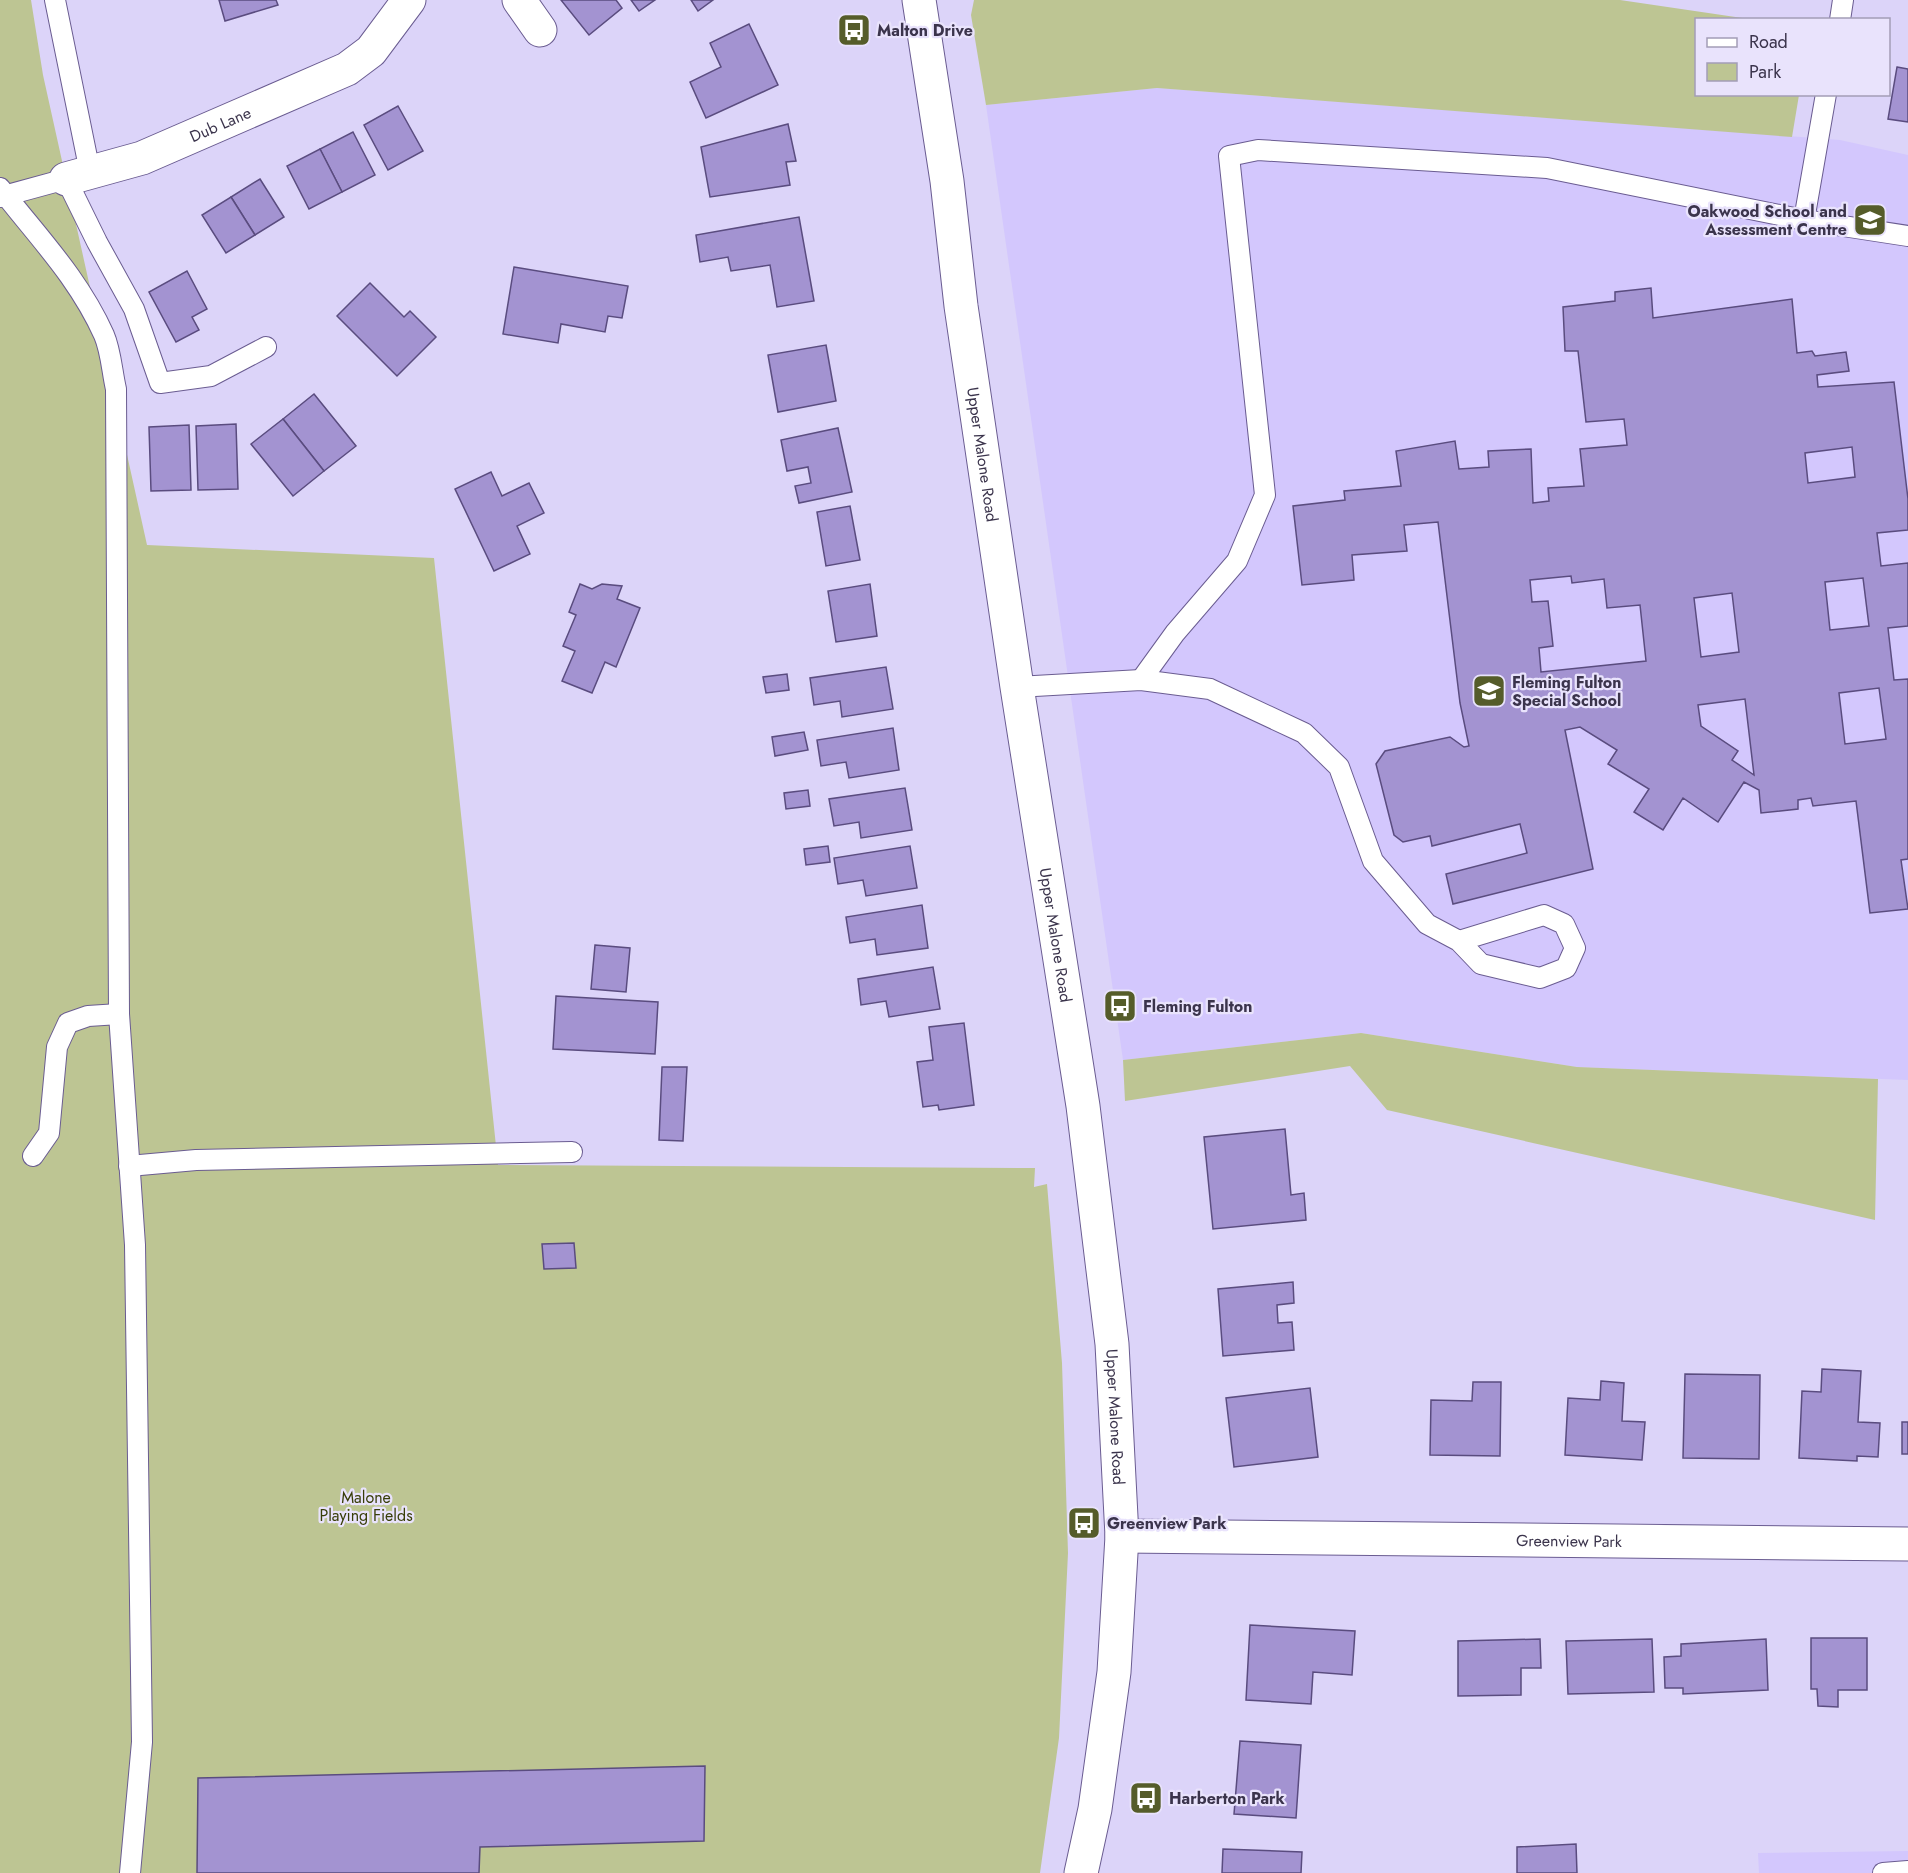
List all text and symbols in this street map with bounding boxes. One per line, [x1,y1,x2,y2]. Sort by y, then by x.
bus stop icon: Malton Drive [836,12,872,48]
legend [1695,18,1890,96]
place label: Malton Drive [877,19,973,42]
text: Road [1749,29,1788,55]
text: Park [1749,59,1781,85]
street label: Dub Lane [186,101,254,148]
place label: Oakwood School and Assessment Centre [1688,200,1847,241]
school or university icon: Oakwood School and Assessment Centre [1852,202,1888,238]
street label: Upper Malone Road [962,386,1004,523]
place label: Fleming Fulton Special School [1512,671,1621,712]
school or university icon: Fleming Fulton Special School [1471,673,1507,709]
street label: Upper Malone Road [1034,866,1078,1004]
bus stop icon: Fleming Fulton [1102,988,1138,1024]
place label: Fleming Fulton [1143,995,1252,1018]
street label: Upper Malone Road [1101,1348,1131,1485]
park label: Malone Playing Fields [319,1486,413,1527]
bus stop icon: Greenview Park [1066,1505,1102,1541]
place label: Greenview Park [1107,1512,1227,1535]
street label: Greenview Park [1516,1529,1623,1553]
bus stop icon: Harberton Park [1128,1780,1164,1816]
place label: Harberton Park [1169,1787,1286,1810]

